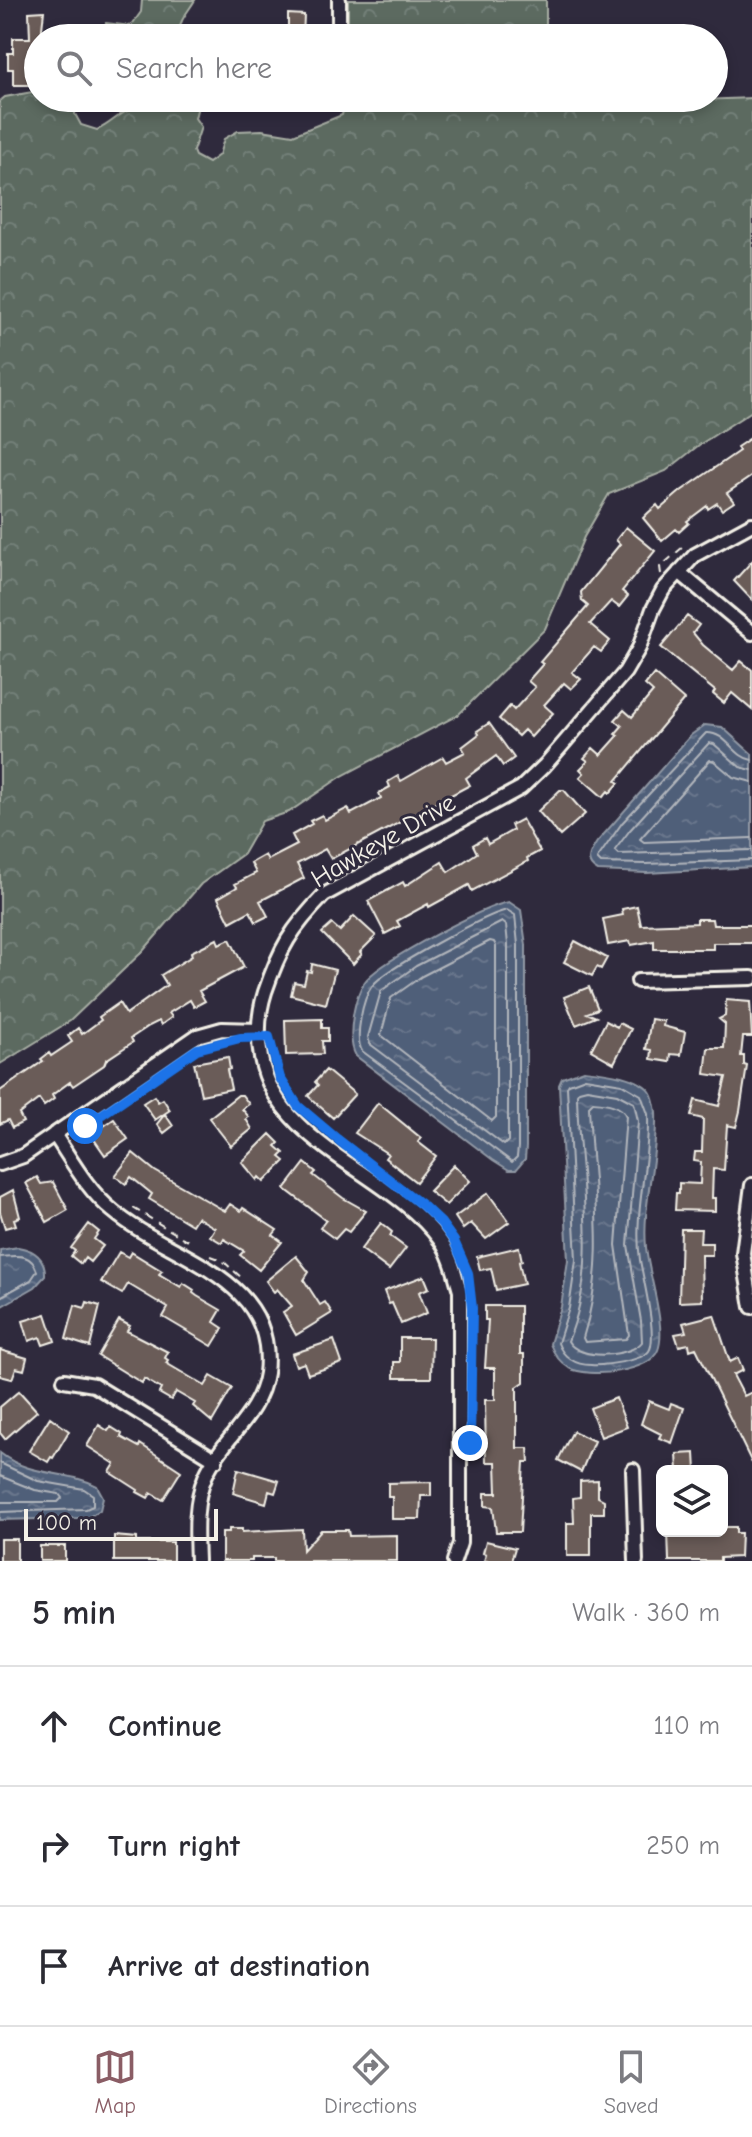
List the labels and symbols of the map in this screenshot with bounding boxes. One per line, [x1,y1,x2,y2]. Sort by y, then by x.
street label: Hawkeye Drive [306,787,461,894]
route start [67,1108,103,1144]
route end [452,1425,488,1461]
scale bar [24,1505,218,1541]

